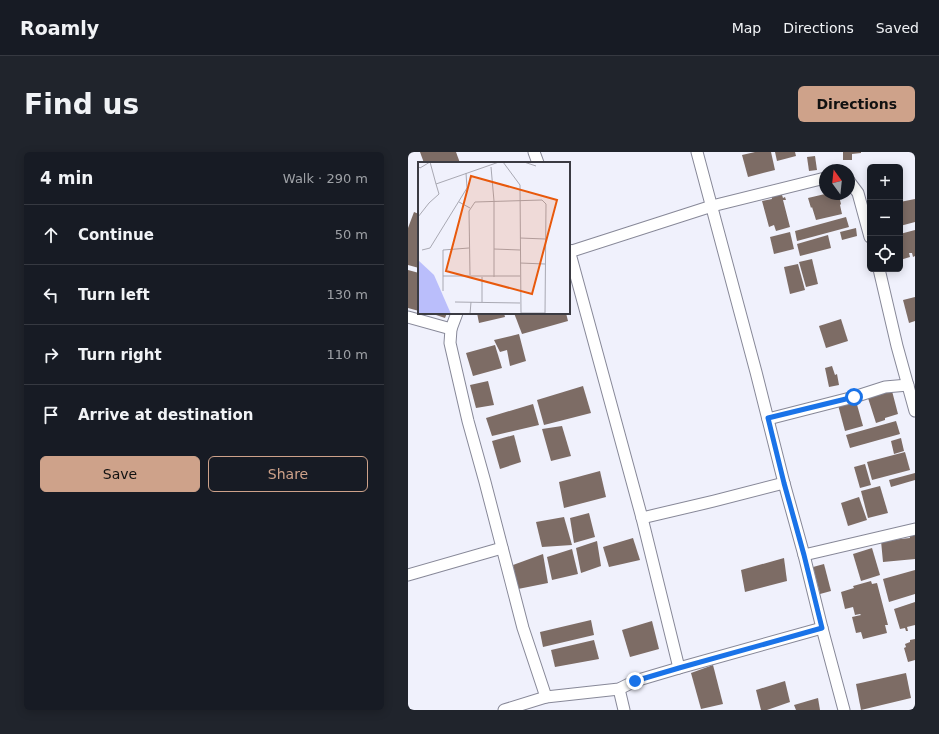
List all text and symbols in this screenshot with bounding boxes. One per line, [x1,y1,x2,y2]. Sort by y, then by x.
text: Roamly [20,17,99,39]
text: Map [732,20,761,36]
text: Directions [783,20,854,36]
text: Saved [876,20,919,36]
button: Directions [798,86,915,122]
text: Find us [24,88,139,121]
inset map [418,162,570,314]
north arrow [819,164,855,200]
map controls [867,164,903,272]
button: + [867,164,903,200]
text: 4 min [40,168,93,188]
text: Walk · 290 m [283,171,368,186]
button: − [867,200,903,236]
icon: ahead [40,224,62,246]
text: Continue [78,226,154,244]
text: 50 m [335,227,368,242]
button: locate [867,236,903,272]
icon: left [40,284,62,306]
text: Turn left [78,286,150,304]
text: 130 m [326,287,368,302]
icon: right [40,344,62,366]
text: Turn right [78,346,162,364]
text: 110 m [326,347,368,362]
route start [845,388,863,406]
icon: arrive [40,404,62,426]
text: Arrive at destination [78,406,253,424]
button: Save [40,456,200,492]
button: Share [208,456,368,492]
route end [626,672,644,690]

